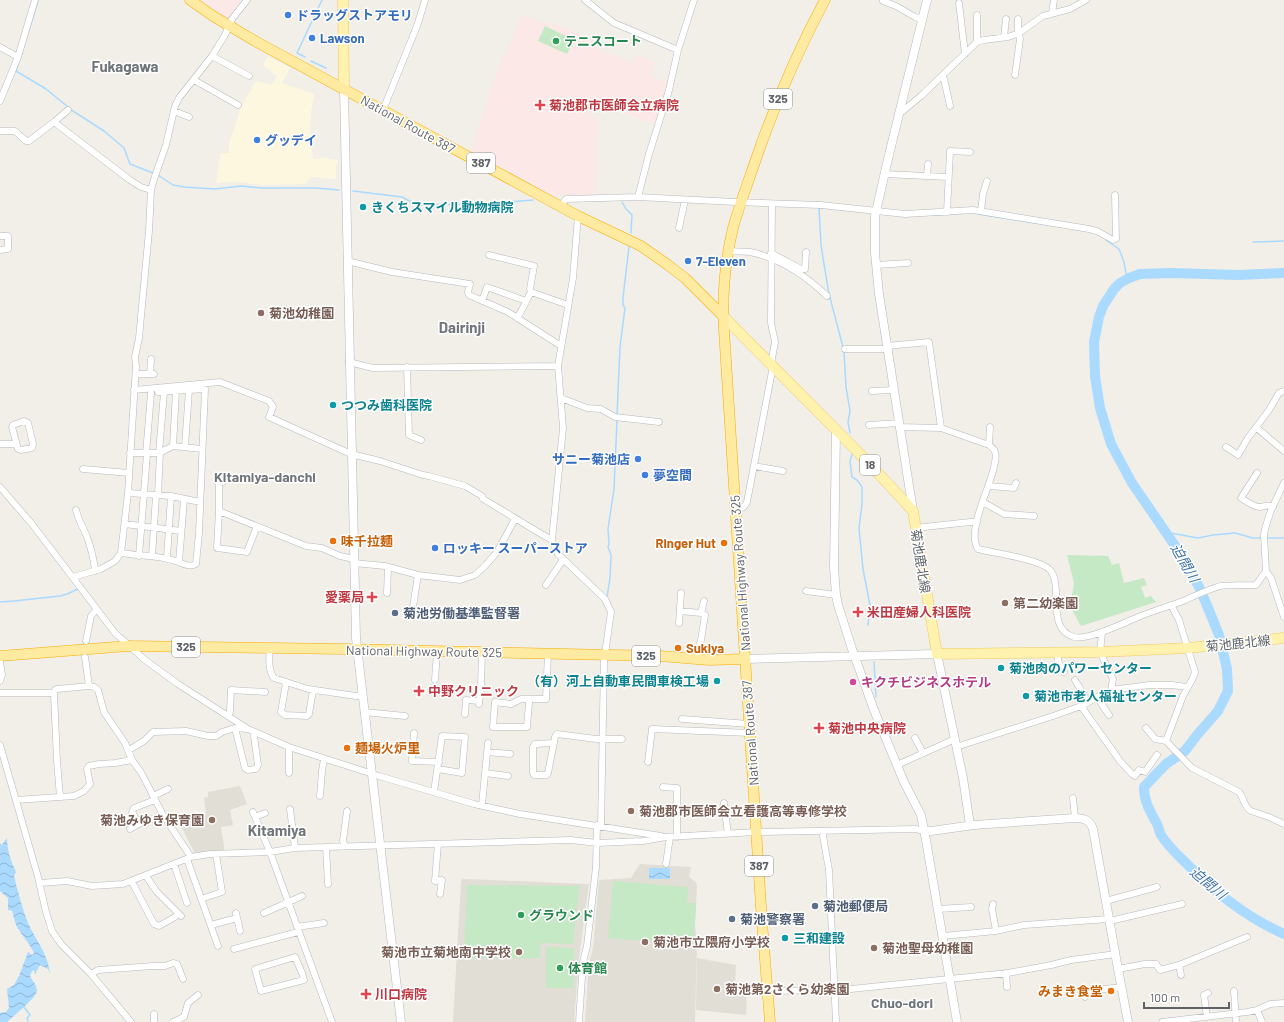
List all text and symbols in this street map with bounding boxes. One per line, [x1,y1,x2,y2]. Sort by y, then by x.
place label: ドラッグストアモリ [296,7,413,23]
marker: ドラッグストアモリ [283,10,293,20]
place label: Lawson [320,30,365,46]
marker: Lawson [307,33,317,43]
place label: テニスコート [564,33,642,49]
marker: テニスコート [551,36,561,46]
district label: Fukagawa [92,57,159,75]
road number: 325 [764,89,792,109]
street label: National Route 387 [358,91,458,157]
place label: 菊池郡市医師会立病院 [549,97,679,113]
marker: 菊池郡市医師会立病院 [534,99,546,111]
place label: グッデイ [265,132,317,148]
marker: グッデイ [252,135,262,145]
road number: 387 [467,153,495,173]
place label: きくちスマイル動物病院 [371,199,514,215]
marker: きくちスマイル動物病院 [358,202,368,212]
place label: 7-Eleven [696,253,746,269]
marker: 7-Eleven [683,256,693,266]
place label: 菊池幼稚園 [269,305,334,321]
marker: 菊池幼稚園 [256,308,266,318]
district label: Dairinji [439,318,485,336]
place label: つつみ歯科医院 [341,397,432,413]
marker: つつみ歯科医院 [328,400,338,410]
place label: サニー菊池店 [552,451,630,467]
marker: サニー菊池店 [633,454,643,464]
road number: 18 [860,455,880,475]
place label: 夢空間 [653,467,692,483]
district label: Kitamiya-danchi [214,468,316,485]
marker: 夢空間 [640,470,650,480]
street label: National Highway Route 325 [727,494,753,651]
street label: 菊池鹿北線 [908,528,934,594]
place label: 味千拉麺 [341,533,393,549]
place label: Ringer Hut [655,535,716,551]
marker: 味千拉麺 [328,536,338,546]
marker: Ringer Hut [719,538,729,548]
place label: ロッキー スーパーストア [443,540,588,556]
water label: 迫間川 [1168,540,1204,587]
marker: ロッキー スーパーストア [430,543,440,553]
place label: 愛薬局 [325,589,364,605]
marker: 愛薬局 [367,592,377,602]
place label: 第二幼楽園 [1013,595,1078,611]
marker: 第二幼楽園 [1000,598,1010,608]
place label: 米田産婦人科医院 [867,604,971,620]
place label: 菊池労働基準監督署 [403,605,520,621]
marker: 米田産婦人科医院 [852,606,864,618]
marker: 菊池労働基準監督署 [390,608,400,618]
street label: 菊池鹿北線 [1205,632,1271,654]
road number: 325 [172,637,200,657]
place label: Sukiya [686,640,724,656]
street label: National Highway Route 325 [346,642,503,660]
marker: Sukiya [673,643,683,653]
road number: 325 [632,646,660,666]
place label: 菊池肉のパワーセンター [1009,660,1152,676]
marker: 菊池肉のパワーセンター [996,663,1006,673]
place label: （有）河上自動車民間車検工場 [527,673,709,689]
place label: キクチビジネスホテル [861,674,991,690]
marker: （有）河上自動車民間車検工場 [712,676,722,686]
marker: キクチビジネスホテル [848,677,858,687]
street label: National Route 387 [738,680,762,786]
place label: 中野クリニック [428,683,519,699]
marker: 中野クリニック [413,685,425,697]
place label: 菊池市老人福祉センター [1034,688,1177,704]
marker: 菊池市老人福祉センター [1021,691,1031,701]
place label: 菊池中央病院 [828,720,906,736]
marker: 菊池中央病院 [813,722,825,734]
place label: 麺場火炉里 [355,740,420,756]
marker: 麺場火炉里 [342,743,352,753]
place label: 菊池郡市医師会立看護高等専修学校 [639,803,847,819]
marker: 菊池郡市医師会立看護高等専修学校 [626,806,636,816]
place label: 菊池みゆき保育園 [100,812,204,828]
marker: 菊池みゆき保育園 [207,815,217,825]
district label: Kitamiya [248,821,306,839]
road number: 387 [745,856,773,876]
water label: 迫間川 [1187,863,1231,904]
place label: 菊池郵便局 [823,898,888,914]
marker: 菊池郵便局 [810,901,820,911]
place label: グラウンド [529,907,594,923]
marker: グラウンド [516,910,526,920]
place label: 菊池警察署 [740,911,805,927]
marker: 菊池警察署 [727,914,737,924]
place label: 三和建設 [793,930,845,946]
marker: 三和建設 [780,933,790,943]
place label: 菊池市立隈府小学校 [653,934,770,950]
marker: 菊池市立隈府小学校 [640,937,650,947]
place label: 菊池聖母幼稚園 [882,940,973,956]
marker: 菊池聖母幼稚園 [869,943,879,953]
place label: 菊池市立菊地南中学校 [381,944,511,960]
marker: 菊池市立菊地南中学校 [514,947,524,957]
place label: 体育館 [568,960,607,976]
marker: 体育館 [555,963,565,973]
place label: 菊池第2さくら幼楽園 [725,981,849,997]
place label: みまき食堂 [1038,983,1103,999]
marker: 菊池第2さくら幼楽園 [712,984,722,994]
scale bar [1144,984,1229,1010]
place label: 川口病院 [375,986,427,1002]
marker: みまき食堂 [1106,986,1116,996]
marker: 川口病院 [360,988,372,1000]
text: 100 m [1150,990,1180,1004]
district label: Chuo-dori [871,994,933,1011]

